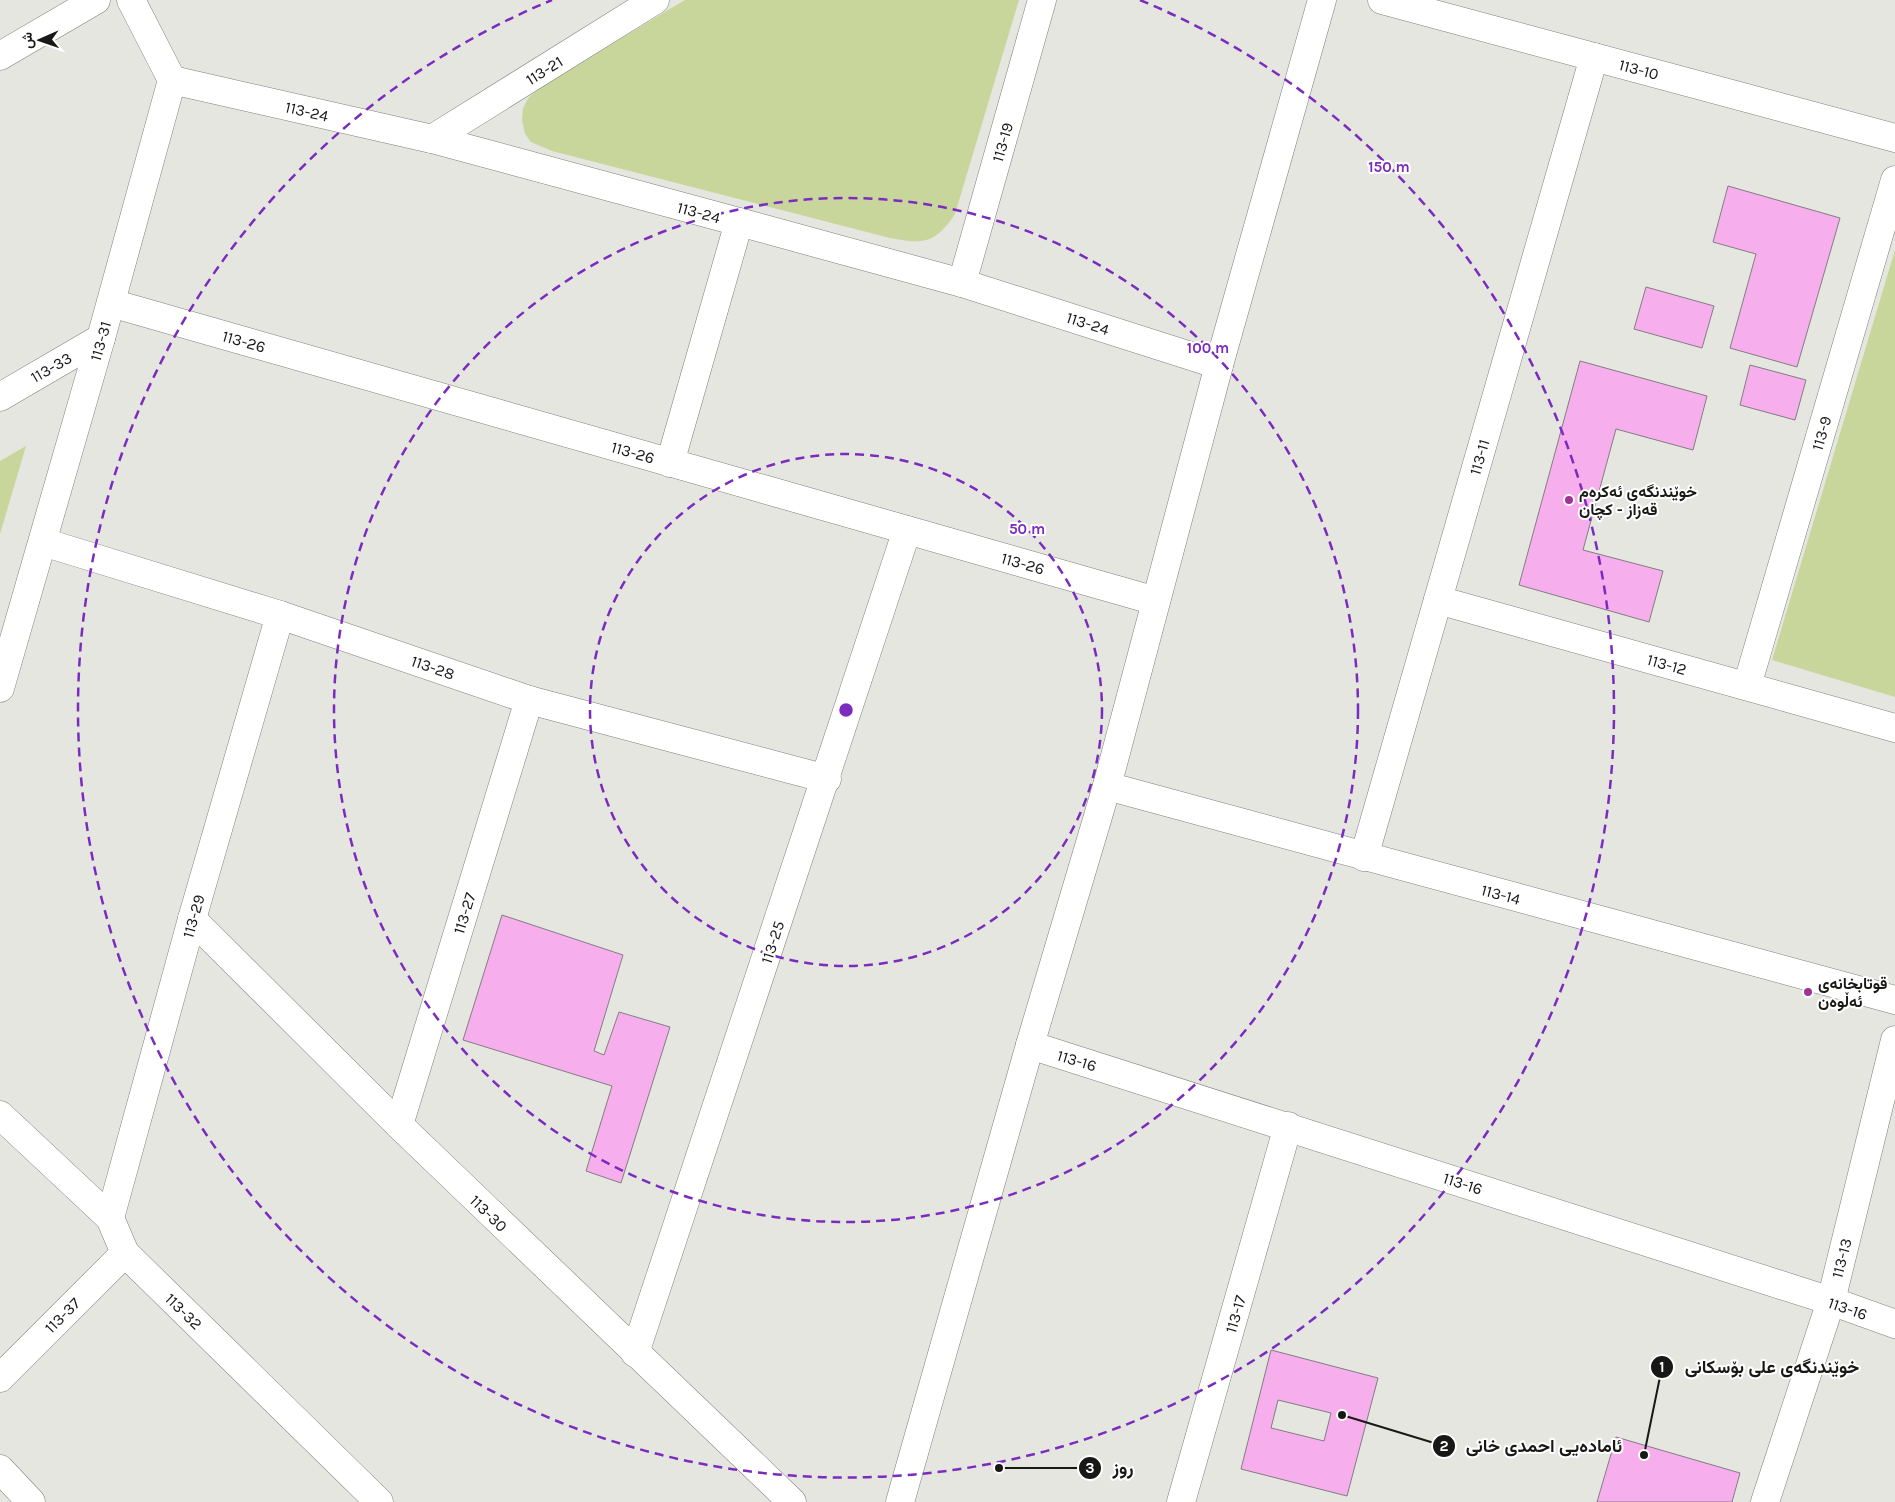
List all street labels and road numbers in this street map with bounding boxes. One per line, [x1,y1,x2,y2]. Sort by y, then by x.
street label: 113-21 [522,52,566,89]
street label: 113-10 [1617,55,1661,84]
street label: 113-24 [283,97,330,126]
street label: 113-19 [988,120,1017,164]
street label: 113-24 [675,198,723,227]
street label: 113-24 [1064,308,1112,339]
street label: 113-31 [86,319,115,363]
street label: 113-26 [220,326,268,357]
street label: 113-33 [27,348,75,387]
street label: 113-9 [1808,414,1835,453]
street label: 113-26 [609,437,657,468]
street label: 113-11 [1465,437,1494,477]
street label: 113-26 [999,548,1047,579]
street label: 113-12 [1645,650,1689,679]
street label: 113-28 [409,651,457,684]
street label: 113-14 [1479,880,1523,909]
street label: 113-27 [449,890,480,936]
street label: 113-29 [178,892,209,940]
street label: 113-25 [757,918,788,966]
street label: 113-16 [1055,1046,1099,1075]
street label: 113-16 [1441,1168,1485,1199]
street label: 113-30 [466,1191,511,1236]
street label: 113-13 [1827,1236,1856,1280]
street label: 113-32 [161,1289,206,1334]
street label: 113-37 [41,1293,84,1337]
street label: 113-17 [1221,1293,1250,1335]
street label: 113-16 [1826,1293,1870,1324]

